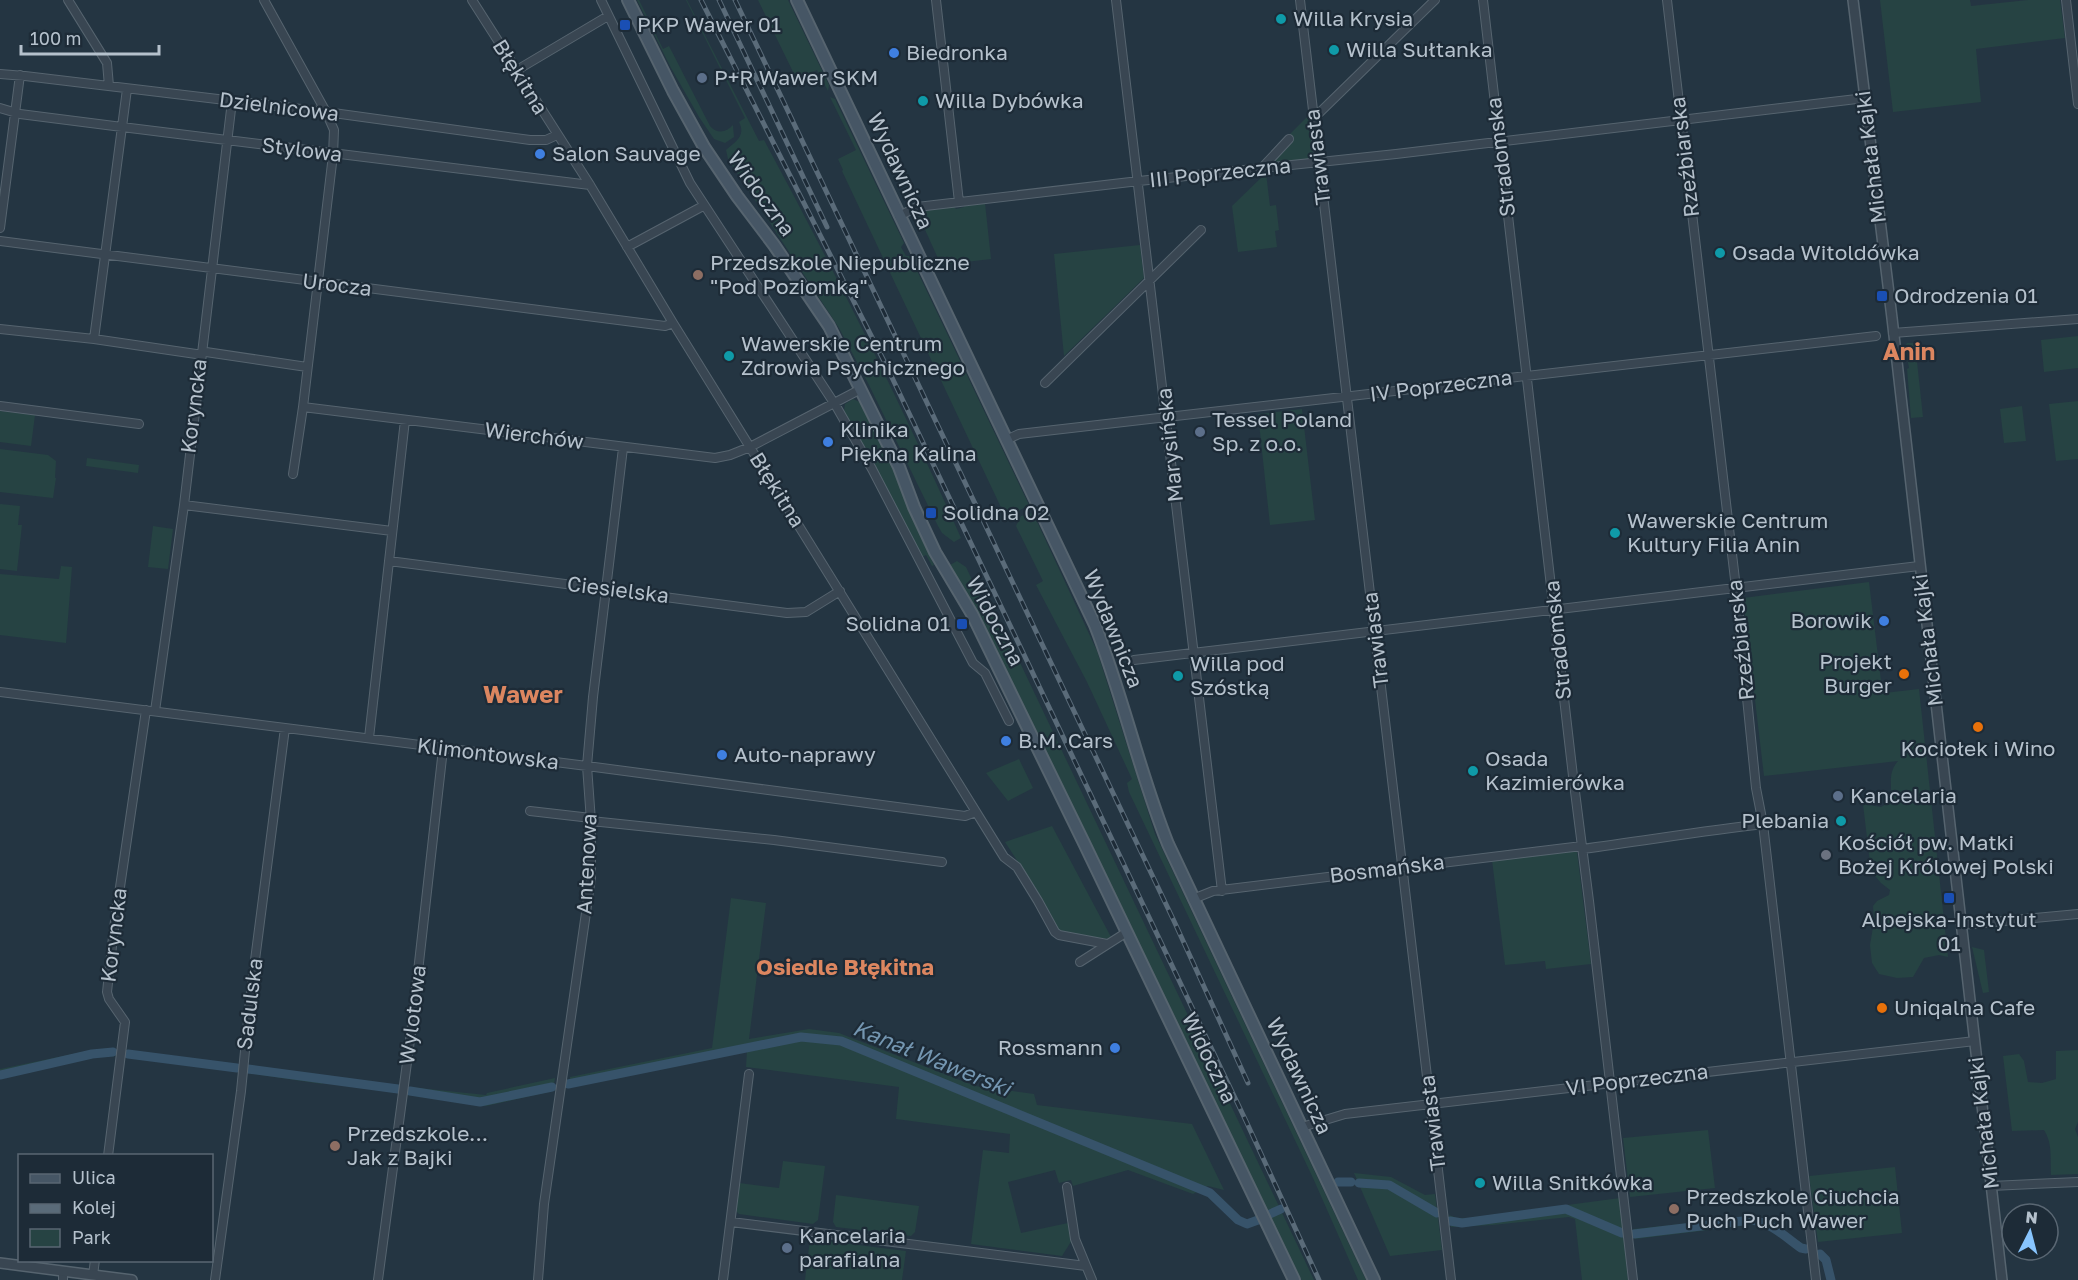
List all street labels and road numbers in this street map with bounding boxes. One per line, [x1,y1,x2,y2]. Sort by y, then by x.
street label: Błękitna [488,34,554,119]
street label: Dzielnicowa [218,86,341,126]
street label: Michała Kajki [1849,89,1891,225]
street label: Rzeźbiarska [1664,95,1704,219]
street label: Stradomska [1480,96,1520,218]
street label: Wydawnicza [863,108,939,233]
street label: Trawiasta [1298,108,1336,207]
street label: Stylowa [260,131,344,167]
street label: Widoczna [722,146,801,241]
street label: III Poprzeczna [1148,152,1292,192]
street label: Urocza [301,267,373,301]
street label: Koryncka [174,357,212,455]
street label: IV Poprzeczna [1368,363,1514,407]
street label: Marysińska [1150,387,1188,504]
street label: Wierchów [483,416,585,454]
street label: Błękitna [745,447,811,532]
street label: Wydawnicza [1078,566,1150,692]
street label: Ciesielska [566,570,671,608]
street label: Widoczna [961,571,1030,670]
street label: Michała Kajki [1906,572,1948,708]
street label: Rzeźbiarska [1721,578,1759,702]
street label: Stradomska [1538,579,1576,701]
street label: Trawiasta [1356,591,1394,690]
street label: Klimontowska [416,731,561,775]
street label: Antenowa [570,813,602,915]
street label: Bosmańska [1328,848,1446,888]
street label: Koryncka [94,886,132,984]
street label: Sadulska [230,956,268,1051]
street label: Wylotowa [393,964,431,1066]
street label: Widoczna [1177,1008,1243,1107]
street label: Wydawnicza [1262,1013,1338,1138]
street label: Michała Kajki [1962,1055,2004,1191]
street label: VI Poprzeczna [1564,1057,1710,1101]
street label: Trawiasta [1413,1074,1451,1173]

